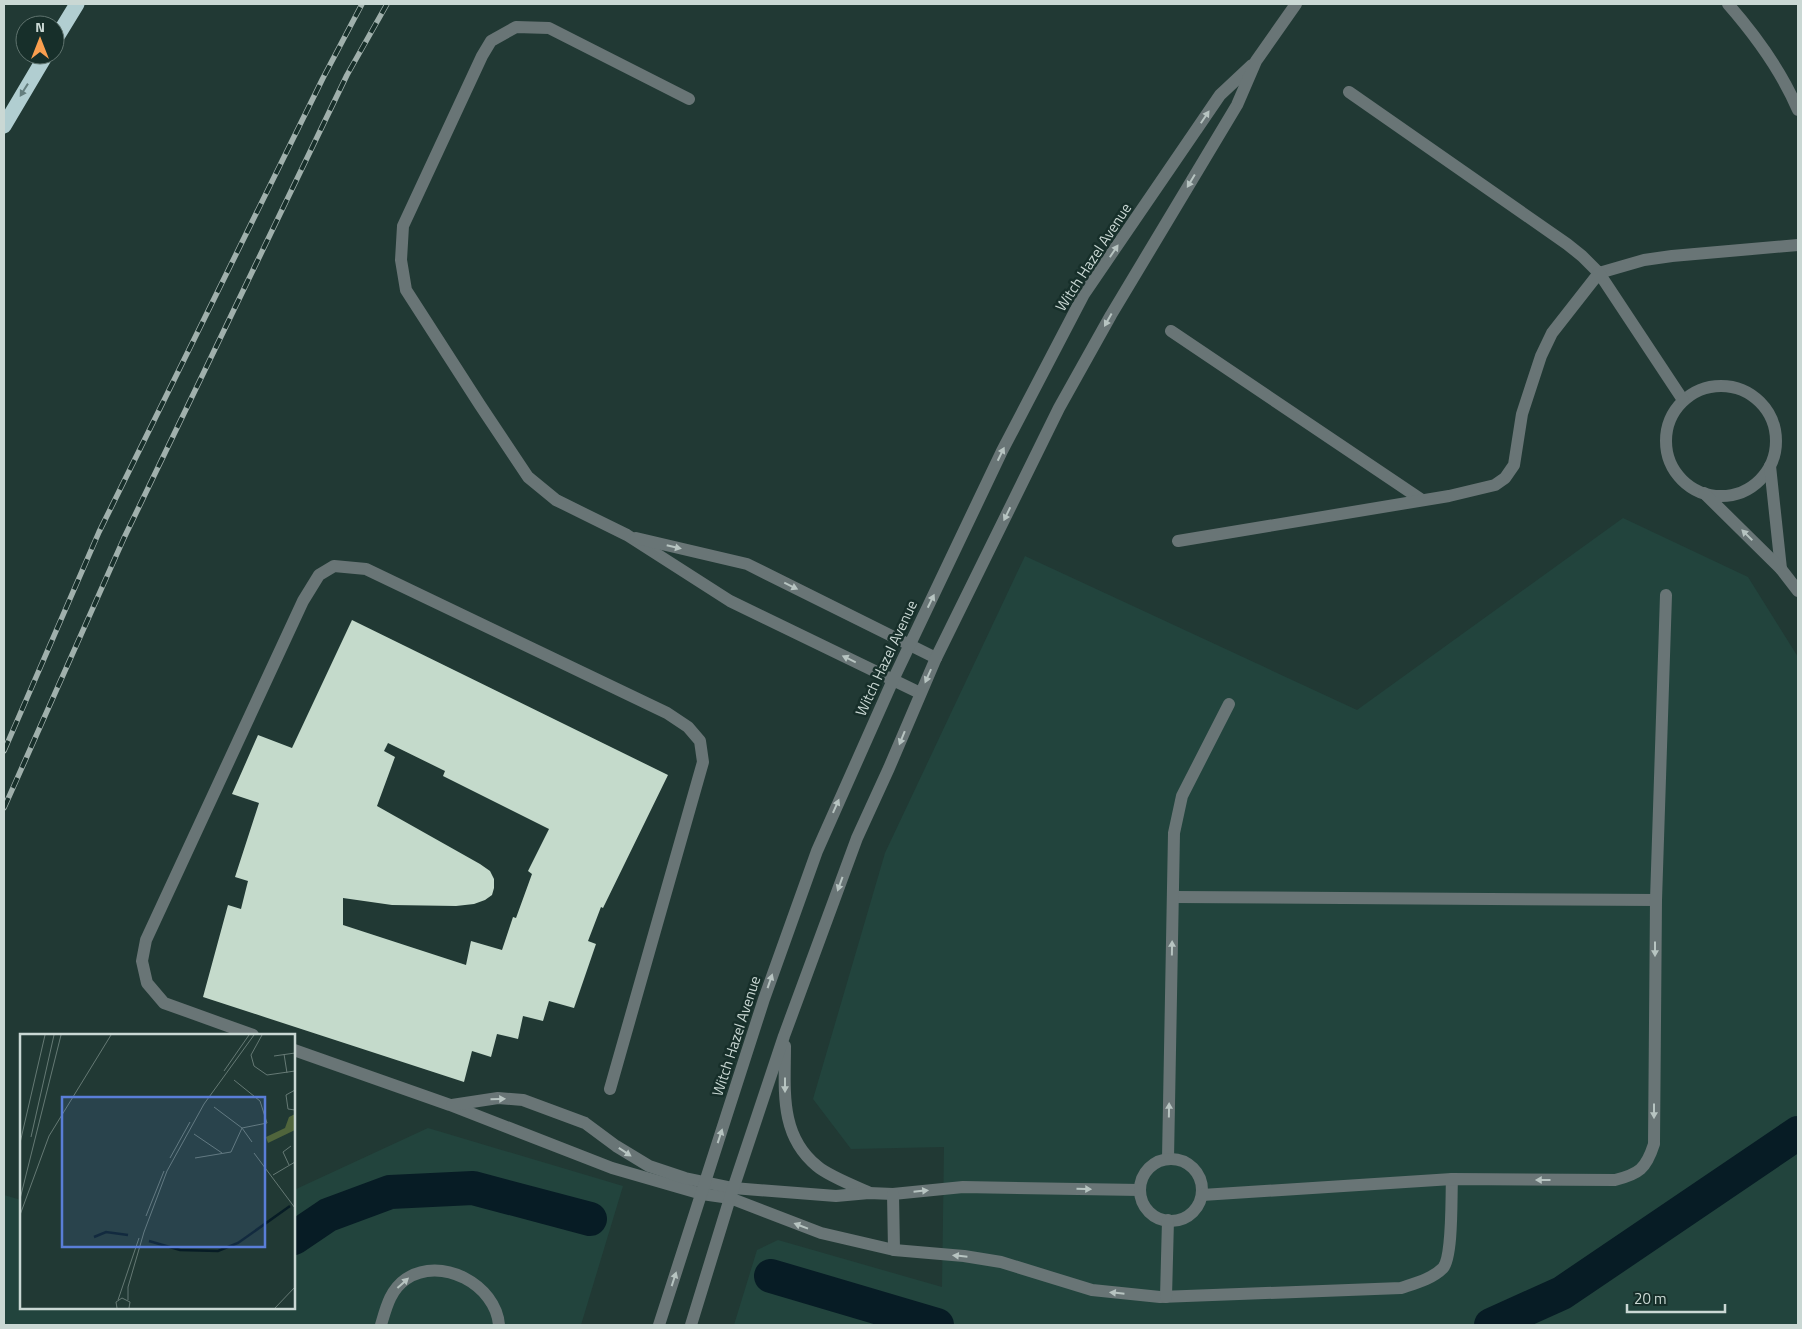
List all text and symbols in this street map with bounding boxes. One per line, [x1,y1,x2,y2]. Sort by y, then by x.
north arrow [15,15,65,65]
text: N [35,16,45,37]
one-way arrow [19,84,29,97]
one-way arrow [1200,110,1210,124]
one-way arrow [1187,174,1196,187]
street label: Witch Hazel Avenue [1049,198,1137,316]
one-way arrow [1109,245,1119,258]
one-way arrow [1103,314,1112,327]
one-way arrow [997,447,1005,462]
one-way arrow [1002,507,1010,521]
one-way arrow [1741,529,1753,541]
one-way arrow [667,543,682,551]
one-way arrow [784,582,798,590]
one-way arrow [927,594,935,608]
street label: Witch Hazel Avenue [849,596,923,720]
one-way arrow [842,655,856,663]
one-way arrow [923,669,931,683]
one-way arrow [897,731,905,745]
one-way arrow [833,799,841,813]
one-way arrow [836,877,844,892]
one-way arrow [1168,939,1176,955]
one-way arrow [1651,941,1659,957]
street label: Witch Hazel Avenue [706,973,766,1099]
one-way arrow [767,974,775,989]
inset map [20,1034,295,1309]
one-way arrow [781,1077,789,1093]
one-way arrow [490,1095,506,1103]
one-way arrow [1165,1102,1173,1118]
one-way arrow [1650,1103,1658,1119]
one-way arrow [716,1128,724,1143]
one-way arrow [618,1147,631,1156]
one-way arrow [1535,1176,1551,1184]
one-way arrow [1076,1185,1092,1193]
one-way arrow [914,1187,930,1195]
one-way arrow [794,1221,808,1229]
one-way arrow [952,1252,968,1260]
one-way arrow [670,1271,678,1286]
one-way arrow [396,1278,409,1289]
scale bar [1627,1282,1724,1314]
text: 20 m [1634,1287,1667,1310]
one-way arrow [1109,1289,1125,1297]

